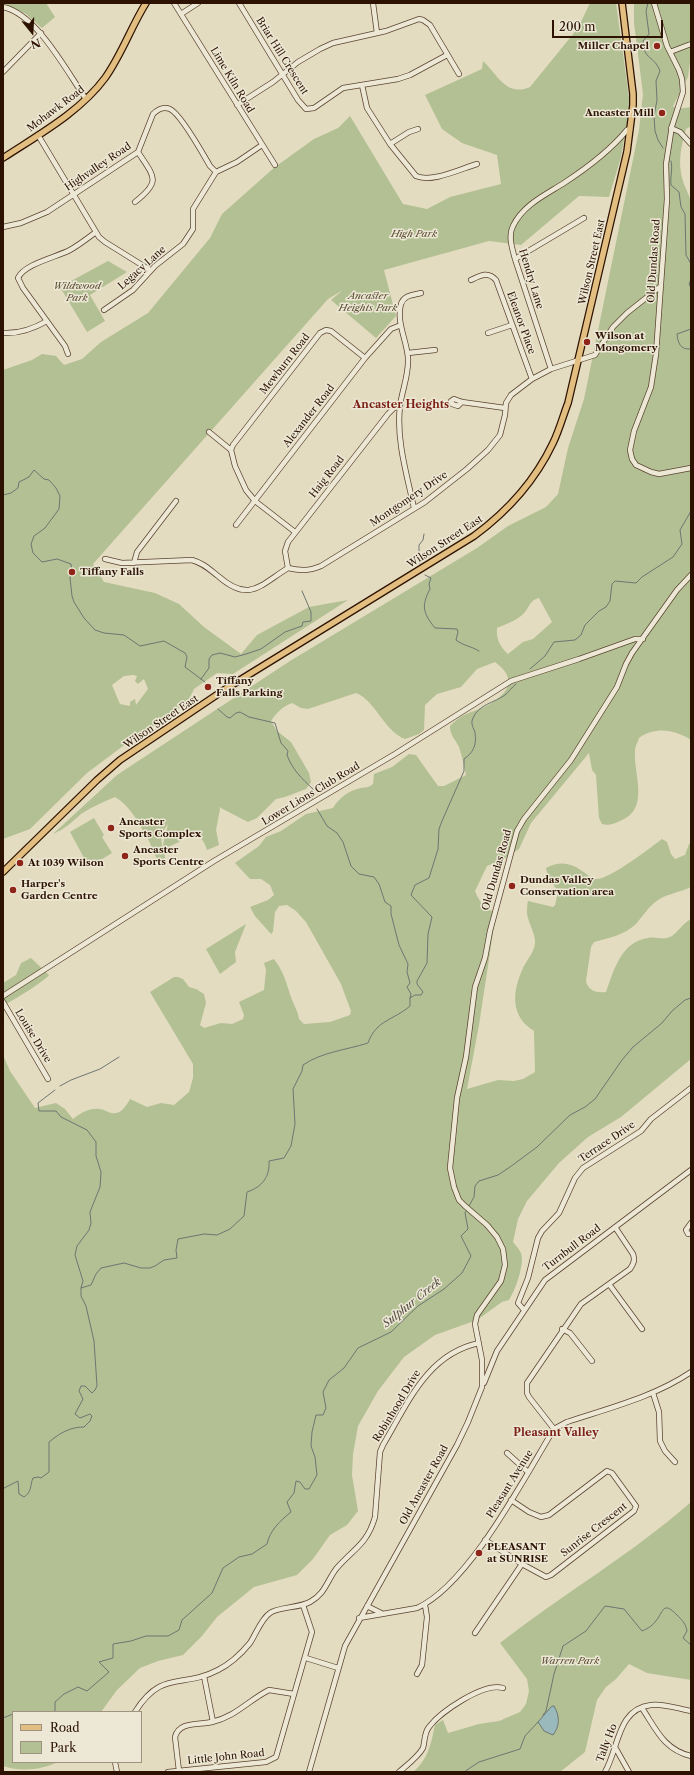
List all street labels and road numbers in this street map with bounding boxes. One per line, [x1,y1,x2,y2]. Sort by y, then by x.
street label: Briar Hill Crescent [253,15,311,97]
street label: Lime Kiln Road [208,45,256,115]
street label: Mohawk Road [25,84,87,134]
street label: Highvalley Road [62,140,134,194]
street label: Wilson Street East [576,218,608,306]
street label: Old Dundas Road [645,219,663,303]
street label: Legacy Lane [116,244,168,292]
street label: Hendry Lane [516,247,546,311]
street label: Eleanor Place [504,290,538,356]
street label: Mewburn Road [258,331,312,397]
street label: Alexander Road [281,382,337,450]
street label: Haig Road [307,454,347,500]
street label: Montgomery Drive [368,469,450,529]
street label: Wilson Street East [405,513,485,571]
street label: Wilson Street East [121,693,201,751]
street label: Lower Lions Club Road [260,760,362,828]
street label: Old Dundas Road [480,828,514,912]
street label: Louise Drive [12,1007,54,1065]
street label: Terrace Drive [577,1119,637,1165]
street label: Turnbull Road [541,1222,603,1274]
street label: Robinhood Drive [371,1368,423,1444]
street label: Old Ancaster Road [397,1443,451,1527]
street label: Pleasant Avenue [484,1448,536,1520]
street label: Sunrise Crescent [559,1500,629,1560]
street label: Tally Ho [594,1722,620,1764]
street label: Little John Road [187,1747,265,1767]

